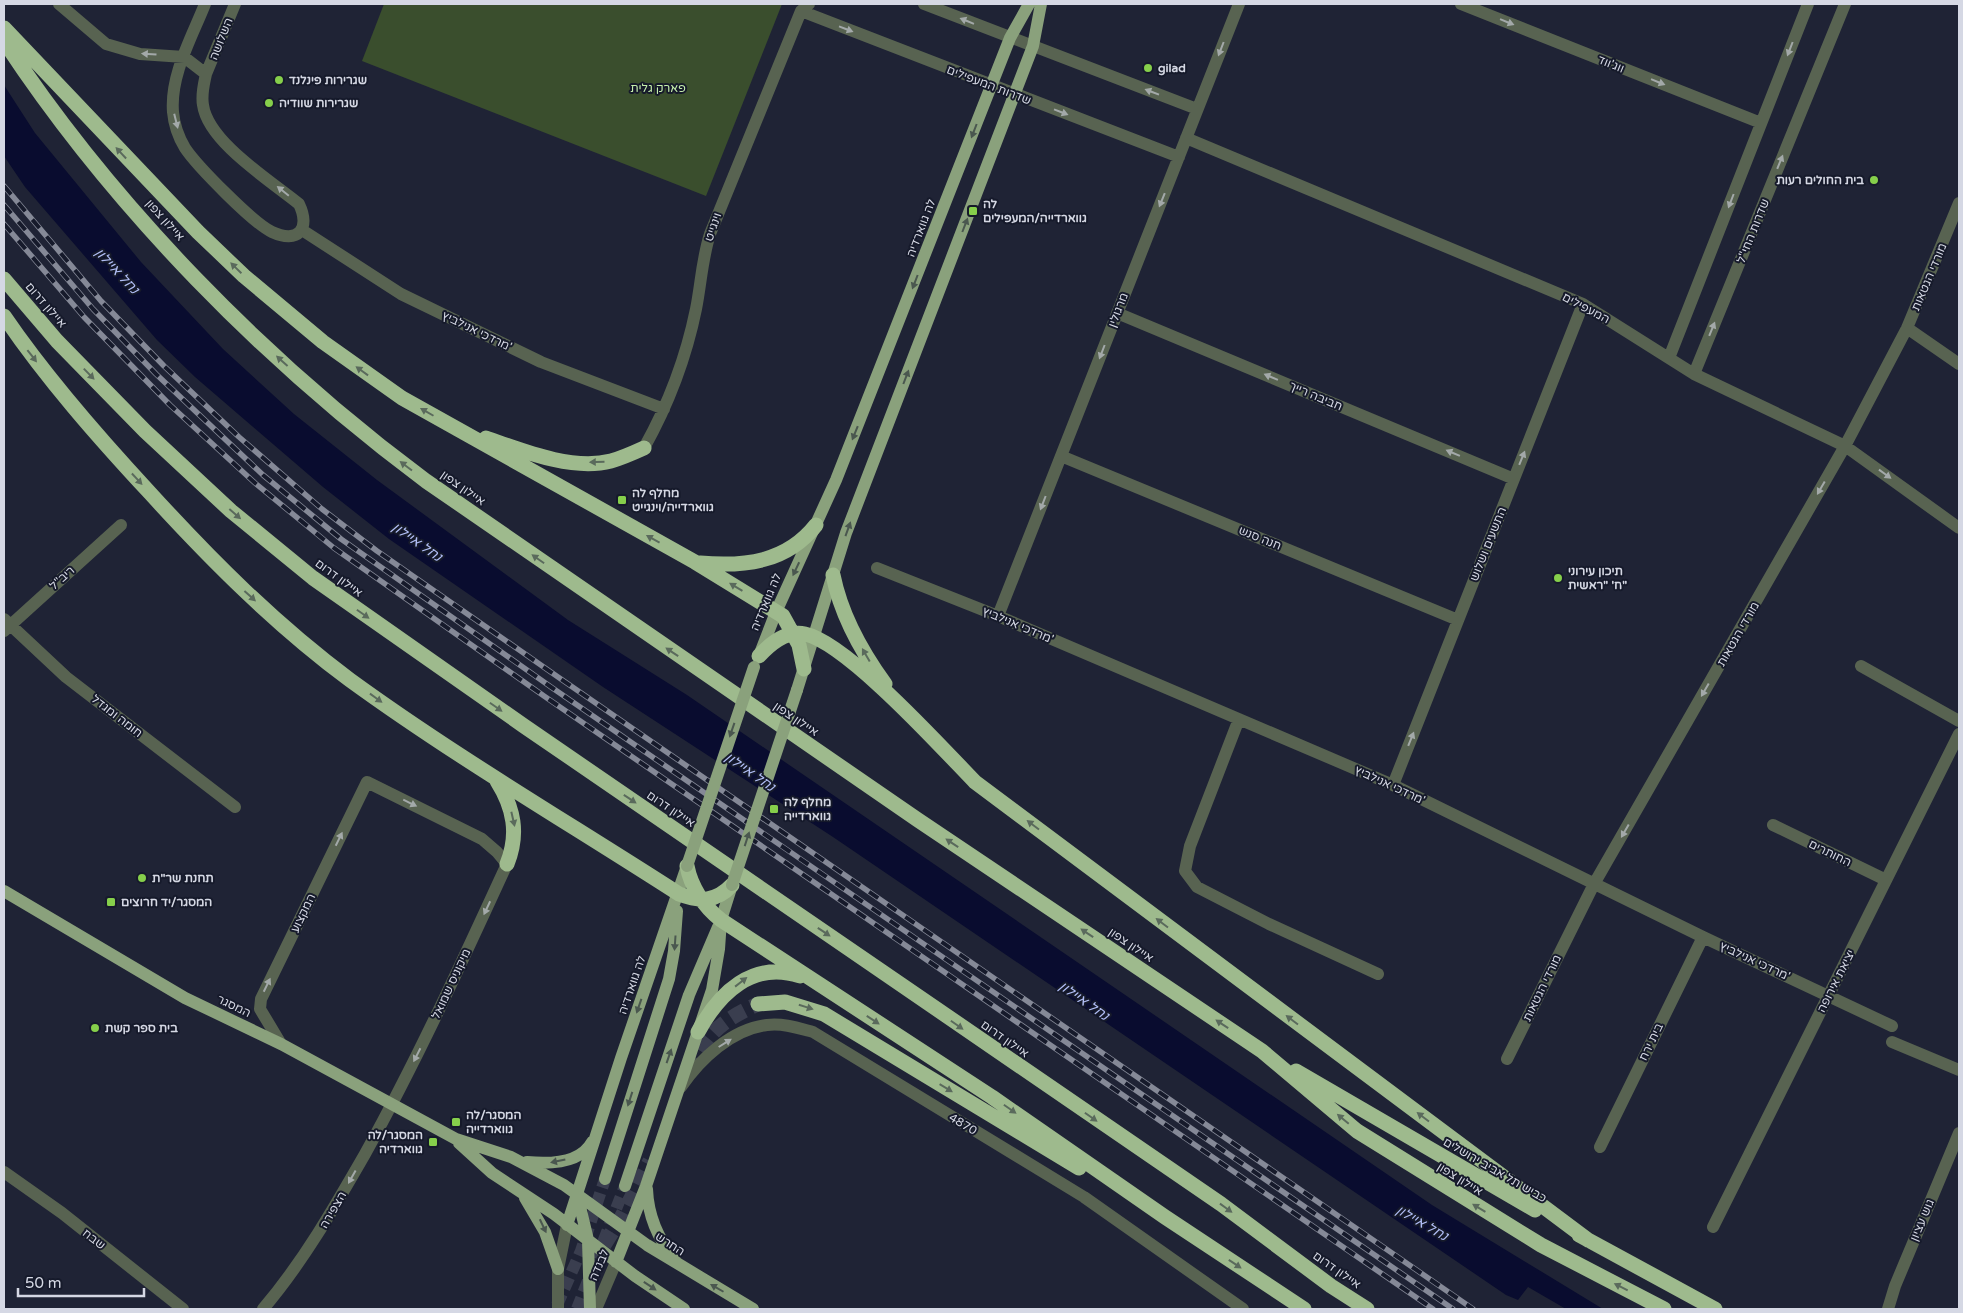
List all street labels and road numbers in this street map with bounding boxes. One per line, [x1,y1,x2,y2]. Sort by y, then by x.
street label: השלושה [206,16,236,62]
street label: ווג'ווד [1596,52,1626,76]
street label: שדרות המעפילים [945,62,1033,108]
street label: איילון צפון [143,196,187,244]
street label: לה גווארדיה [903,197,939,259]
street label: שדרות החי"ל [1734,197,1772,265]
street label: וינגייט [702,211,724,243]
street label: מורדי הגטאות [1908,241,1950,313]
street label: איילון דרום [23,280,69,331]
street label: המעפילים [1560,290,1612,326]
street label: מרגולין [1105,291,1131,329]
street label: מרדכי אנילביץ' [440,308,514,354]
street label: חביבה רייך [1287,379,1345,413]
street label: איילון צפון [438,468,488,508]
street label: התשעים ושלוש [1467,505,1509,583]
street label: חנה סנש [1237,523,1283,553]
street label: איילון דרום [313,556,366,600]
street label: ריב"ל [47,563,77,593]
street label: לה גווארדיה [748,571,784,633]
street label: מורדי הגטאות [1714,599,1762,669]
street label: מרדכי אנילביץ' [980,604,1056,646]
street label: חומה ומגדל [89,692,145,740]
street label: איילון צפון [771,699,821,739]
street label: מרדכי אנילביץ' [1353,763,1427,807]
street label: איילון דרום [644,788,698,830]
street label: החותרים [1806,837,1854,869]
street label: המקצוע [288,891,318,935]
street label: איילון צפון [1106,925,1156,965]
street label: מרדכי אנילביץ' [1718,939,1792,983]
street label: מיקוניס שמואל [429,947,473,1021]
street label: יציאת אירופה [1814,947,1858,1015]
street label: מורדי הגטאות [1520,952,1564,1024]
street label: לה גווארדיה [615,954,649,1016]
street label: המסגר [215,992,253,1020]
street label: איילון דרום [978,1017,1032,1061]
street label: בית ירח [1636,1021,1666,1063]
street label: 4870 [946,1110,980,1138]
street label: כביש תל אביב ירושלים [1441,1135,1549,1205]
street label: איילון צפון [1435,1159,1486,1199]
street label: הצפירה [317,1189,349,1231]
street label: גוש עציון [1907,1197,1937,1243]
street label: שבח [80,1226,108,1252]
street label: החרש [653,1229,687,1259]
street label: לבנדה [586,1247,612,1283]
street label: איילון דרום [1310,1248,1364,1292]

